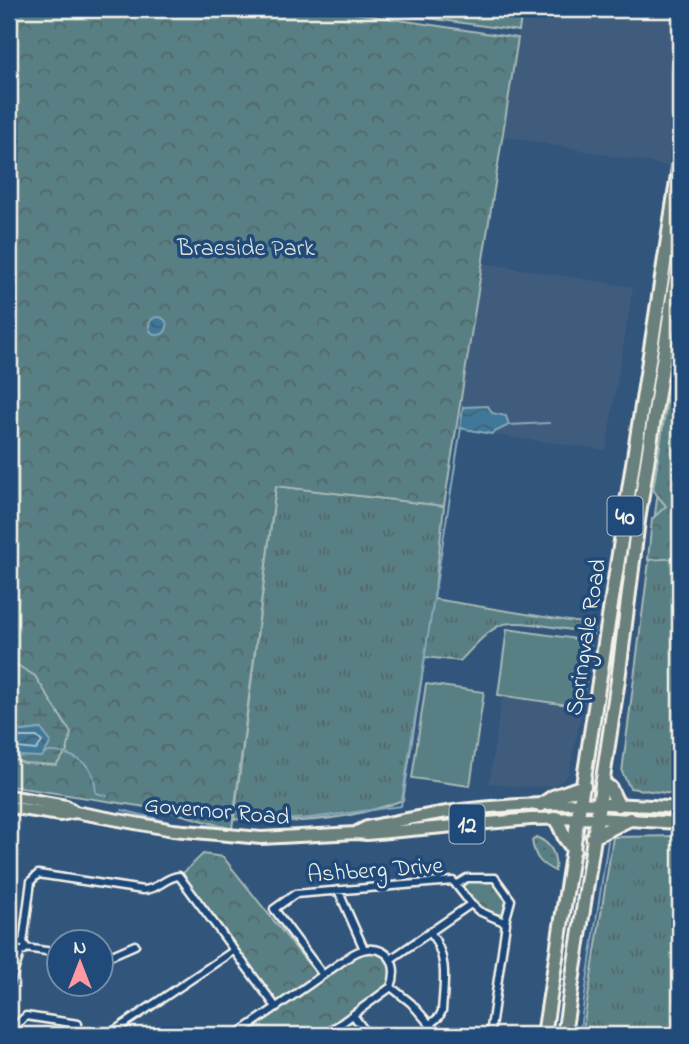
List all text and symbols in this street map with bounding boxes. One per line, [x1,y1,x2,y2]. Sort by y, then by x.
park label: Braeside Park [176,232,315,267]
road number: 40 [608,496,642,536]
street label: Springvale Road [558,556,617,718]
street label: Governor Road [143,789,291,836]
road number: 12 [449,804,484,844]
street label: Ashberg Drive [306,849,445,894]
north arrow [46,928,116,998]
text: N [74,935,87,962]

